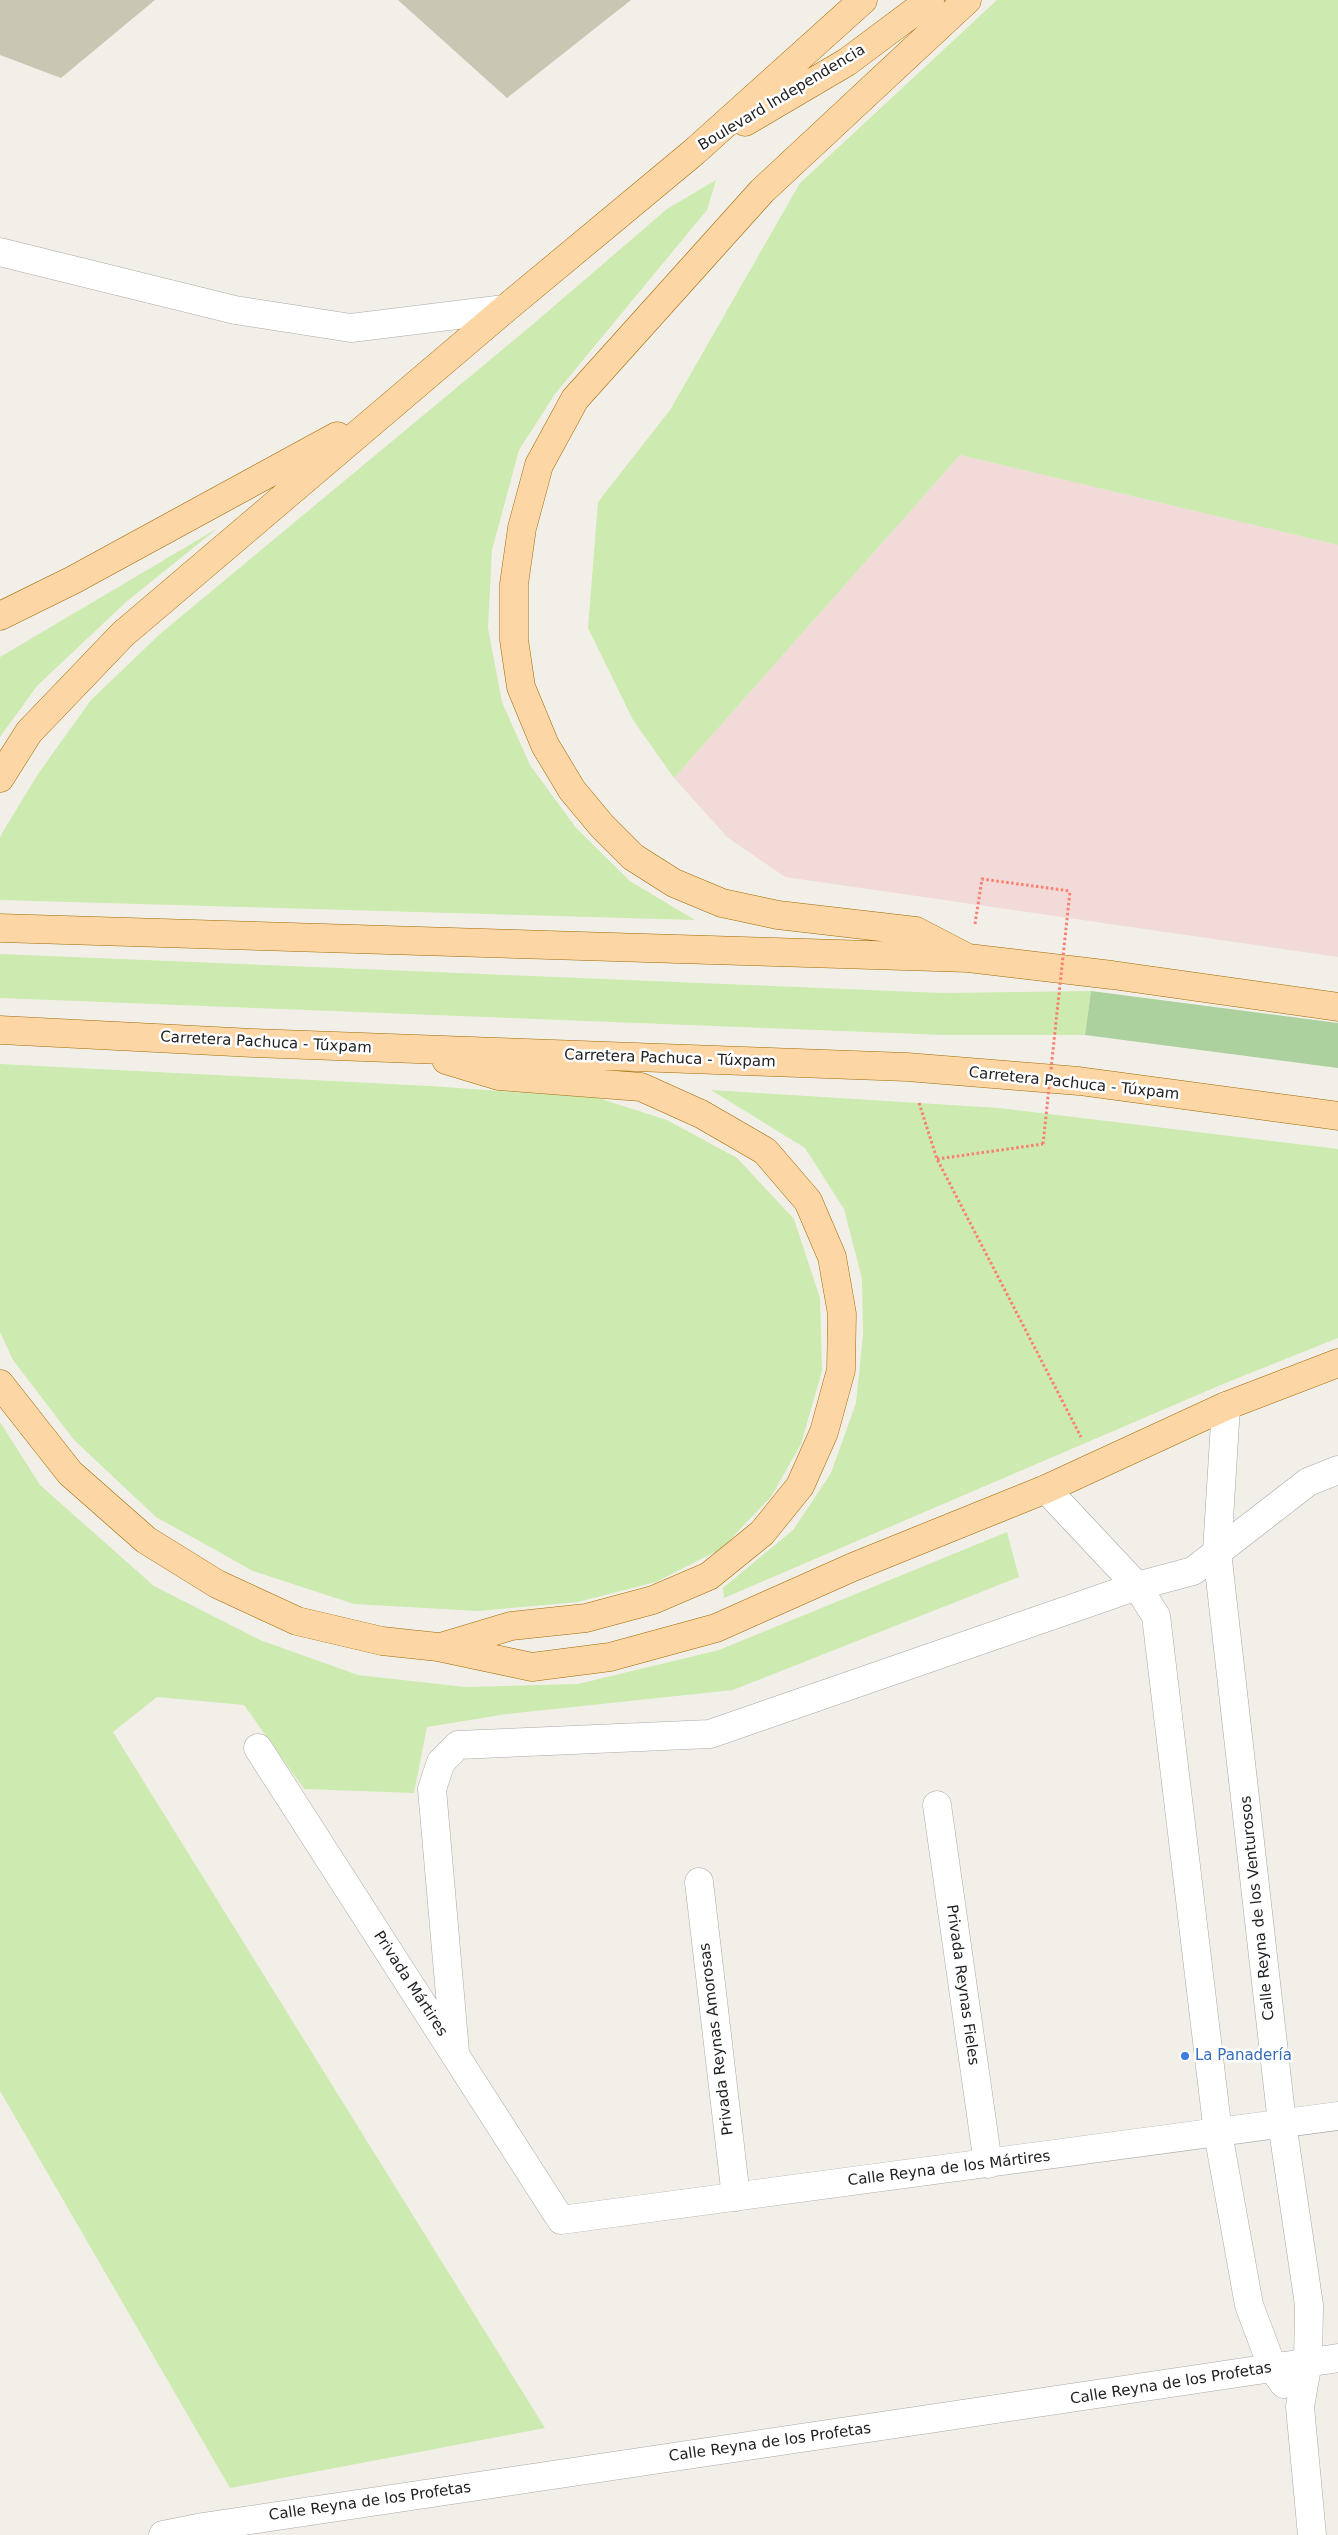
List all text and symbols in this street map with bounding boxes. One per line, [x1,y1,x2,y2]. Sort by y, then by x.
street label: Boulevard Independencia [695,41,869,155]
street label: Carretera Pachuca - Túxpam [160,1028,372,1058]
street label: Carretera Pachuca - Túxpam [564,1046,776,1072]
street label: Carretera Pachuca - Túxpam [968,1064,1180,1104]
street label: Calle Reyna de los Venturosos [1237,1795,1279,2021]
street label: Privada Reynas Fieles [942,1904,982,2066]
street label: Privada Mártires [369,1928,451,2040]
street label: Privada Reynas Amorosas [696,1942,738,2136]
place label: La Panadería [1195,2047,1292,2065]
marker: La Panadería [1179,2050,1191,2062]
street label: Calle Reyna de los Mártires [847,2148,1051,2190]
street label: Calle Reyna de los Profetas [1069,2359,1273,2409]
street label: Calle Reyna de los Profetas [668,2420,872,2466]
street label: Calle Reyna de los Profetas [268,2479,472,2525]

